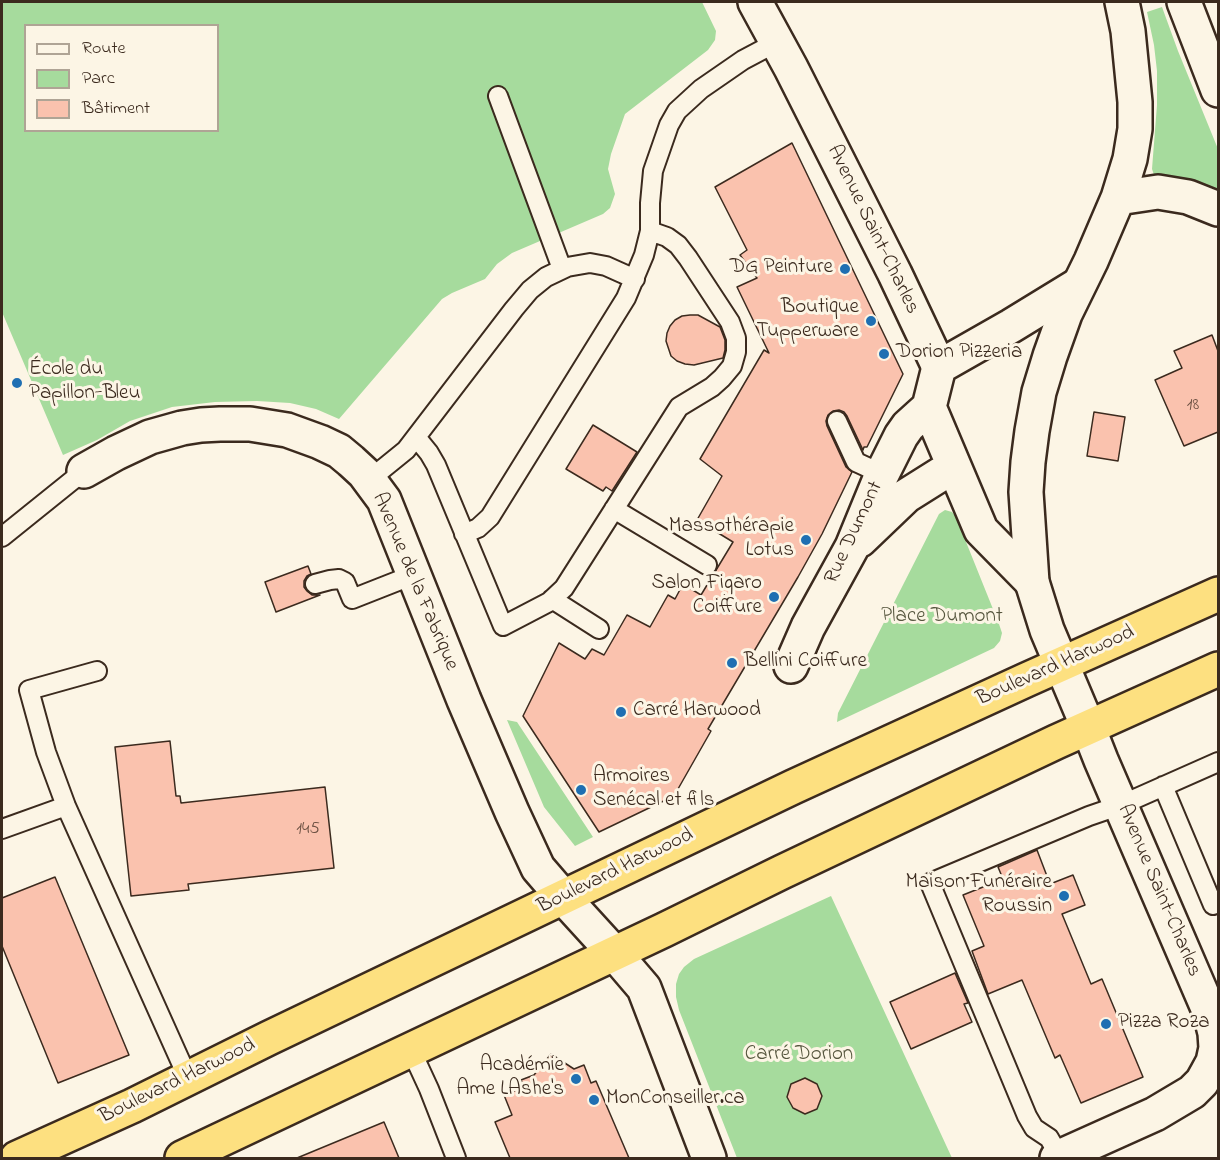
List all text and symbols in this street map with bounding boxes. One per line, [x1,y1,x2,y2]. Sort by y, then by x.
legend [24,24,219,132]
text: Route [82,36,126,62]
text: Parc [82,66,115,92]
text: Bâtiment [82,96,150,122]
street label: Avenue Saint-Charles [820,141,924,319]
place label: DG Peinture [730,256,833,282]
marker: DG Peinture [838,262,852,276]
place label: Boutique Tupperware [756,296,859,346]
marker: Boutique Tupperware [864,314,878,328]
place label: Dorion Pizzeria [896,341,1022,367]
marker: Dorion Pizzeria [877,347,891,361]
place label: École du Papillon-Bleu [29,358,140,408]
marker: École du Papillon-Bleu [10,376,24,390]
house number: 18 [1187,395,1199,417]
street label: Rue Dumont [820,478,890,588]
street label: Avenue de la Fabrique [365,489,463,675]
place label: Massothérapie Lotus [669,515,794,565]
marker: Massothérapie Lotus [799,533,813,547]
place label: Salon Figaro Coiffure [652,572,762,622]
marker: Salon Figaro Coiffure [767,590,781,604]
park label: Place Dumont [881,605,1003,631]
street label: Boulevard Harwood [973,621,1139,713]
place label: Bellini Coiffure [744,650,867,676]
marker: Bellini Coiffure [725,656,739,670]
place label: Carré Harwood [633,699,761,725]
marker: Carré Harwood [614,705,628,719]
place label: Armoires Senécal et fils [593,765,715,815]
marker: Armoires Senécal et fils [574,783,588,797]
street label: Avenue Saint-Charles [1110,801,1206,981]
house number: 145 [296,819,320,841]
street label: Boulevard Harwood [534,823,698,921]
place label: Maison Funéraire Roussin [906,871,1052,921]
marker: Maison Funéraire Roussin [1057,889,1071,903]
place label: Pizza Roza [1118,1011,1210,1037]
marker: Pizza Roza [1099,1017,1113,1031]
street label: Boulevard Harwood [96,1033,260,1131]
park label: Carré Dorion [745,1043,853,1069]
place label: Académie Ame LAshe's [456,1054,564,1104]
marker: Académie Ame LAshe's [569,1072,583,1086]
place label: MonConseiller.ca [606,1087,745,1113]
marker: MonConseiller.ca [587,1093,601,1107]

